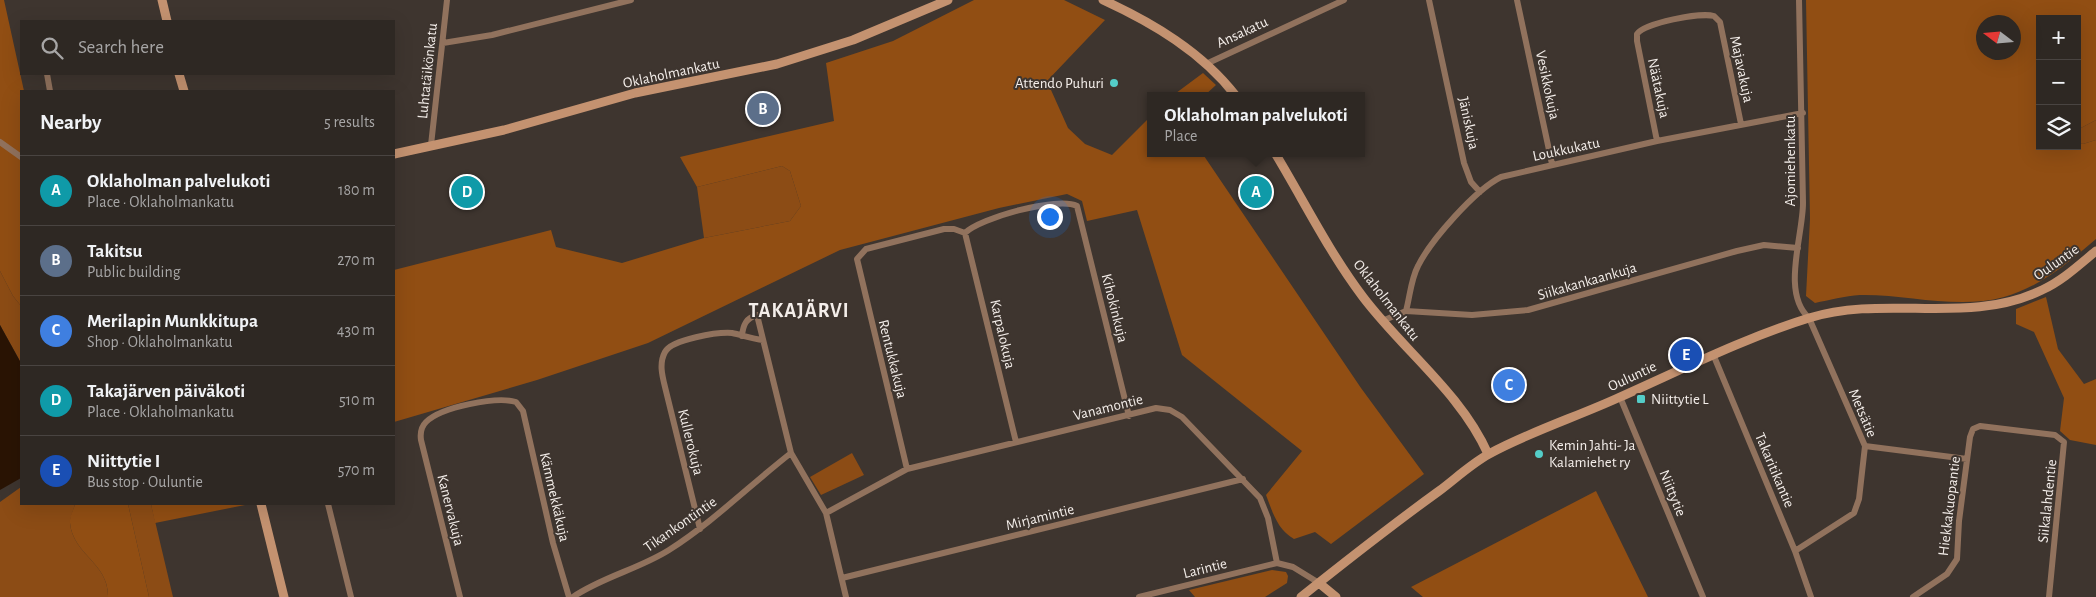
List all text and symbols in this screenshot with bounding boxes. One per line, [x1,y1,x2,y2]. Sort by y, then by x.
street label: Ansakatu [1214,14,1270,51]
north arrow [1976,15,2021,60]
map controls [2036,15,2081,150]
button: + [2036,15,2081,60]
search box [20,20,395,75]
street label: Luhtatäikönkatu [415,22,440,120]
icon: search [38,34,66,62]
street label: Majavakuja [1727,34,1756,104]
text: Search here [78,38,164,57]
street label: Vesikkokuja [1533,49,1562,121]
street label: Oklaholmankatu [621,56,721,91]
street label: Näätakuja [1645,57,1672,120]
button: − [2036,60,2081,105]
place label: Attendo Puhuri [1015,76,1104,91]
marker: Attendo Puhuri [1108,77,1120,89]
pin: B [747,90,779,128]
popup [1147,92,1365,157]
street label: Jäniskuja [1456,95,1481,151]
button: layers [2036,105,2081,150]
text: Oklaholman palvelukoti [1164,106,1348,125]
text: Nearby [40,112,101,133]
text: 5 results [324,114,375,130]
street label: Ajomiehenkatu [1783,115,1798,206]
text: Place [1164,128,1197,144]
street label: Loukkukatu [1531,135,1601,164]
text: Oklaholman palvelukoti [87,172,270,191]
pin: D [451,173,483,211]
pin: A [1240,173,1272,211]
text: A [51,182,61,198]
text: 180 m [338,182,375,198]
text: Place · Oklaholmankatu [87,194,234,210]
your location [1037,204,1063,230]
street label: Ouluntie [2031,241,2082,283]
text: Takitsu [87,242,143,261]
text: B [51,252,61,268]
text: 270 m [337,252,375,268]
street label: Oklaholmankatu [1350,257,1423,344]
street label: Siikakankaankuja [1536,260,1638,303]
text: Public building [87,264,181,280]
street label: Kihokinkuja [1099,272,1130,344]
street label: Karpalokuja [987,298,1018,370]
district label: TAKAJÄRVI [748,299,850,321]
text: Merilapin Munkkitupa [87,312,258,331]
street label: Rentukkakuja [875,318,910,400]
text: C [52,322,60,338]
text: 430 m [337,322,375,338]
text: Shop · Oklaholmankatu [87,334,233,350]
pin: E [1670,336,1702,374]
street label: Ouluntie [1606,359,1659,394]
pin: C [1493,366,1525,404]
text: Takajärven päiväkoti [87,382,245,401]
street label: Metsätie [1846,387,1879,440]
text: D [51,392,61,408]
text: 510 m [339,392,375,408]
street label: Vanamontie [1072,392,1145,423]
place label: Niittytie L [1651,392,1709,407]
marker: Niittytie L [1635,393,1647,405]
text: Place · Oklaholmankatu [87,404,234,420]
street label: Kullerokuja [675,408,706,477]
street label: Takaritikantie [1752,430,1797,510]
place label: Kemin Jahti- Ja Kalamiehet ry [1549,438,1636,470]
marker: Kemin Jahti- Ja Kalamiehet ry [1533,448,1545,460]
street label: Kämmekkäkuja [537,451,572,543]
text: Niittytie I [87,452,160,471]
street label: Hiekkakuopantie [1936,455,1963,557]
street label: Siikalahdentie [2036,458,2059,544]
text: E [52,462,60,478]
text: 570 m [338,462,375,478]
street label: Niittytie [1656,468,1689,519]
street label: Kanervakuja [434,473,467,547]
text: Bus stop · Ouluntie [87,474,203,490]
street label: Tikankontintie [641,494,719,555]
street label: Mirjamintie [1004,502,1076,533]
street label: Larintie [1182,556,1229,581]

